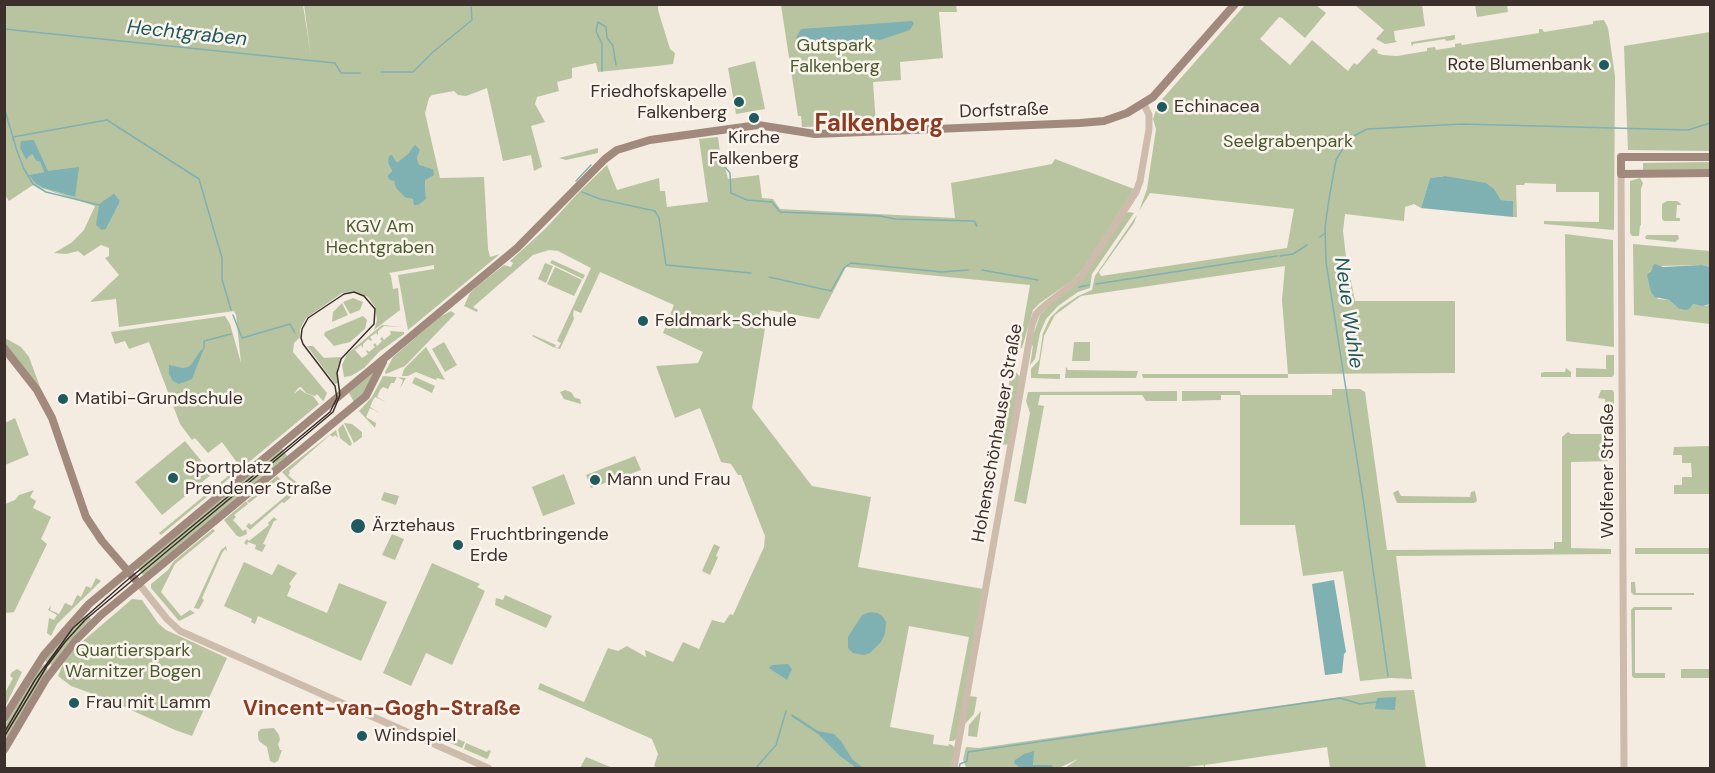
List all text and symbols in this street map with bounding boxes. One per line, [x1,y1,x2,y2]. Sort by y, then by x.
water label: Hechtgraben [126,16,248,52]
park label: Gutspark Falkenberg [790,35,880,78]
place label: Rote Blumenbank [1447,54,1592,76]
marker: Rote Blumenbank [1597,58,1611,72]
place label: Friedhofskapelle Falkenberg [591,81,727,124]
marker: Friedhofskapelle Falkenberg [732,95,746,109]
place label: Echinacea [1174,96,1260,118]
street label: Dorfstraße [959,99,1049,123]
marker: Echinacea [1155,100,1169,114]
marker: Kirche Falkenberg [747,111,761,125]
district label: Falkenberg [815,111,943,139]
place label: Kirche Falkenberg [709,127,799,170]
park label: Seelgrabenpark [1223,131,1353,153]
park label: KGV Am Hechtgraben [326,216,434,258]
water label: Neue Wuhle [1328,256,1368,370]
place label: Feldmark-Schule [655,310,797,332]
marker: Feldmark-Schule [636,314,650,328]
street label: Hohenschönhauser Straße [968,322,1028,544]
place label: Matibi-Grundschule [75,388,243,410]
marker: Matibi-Grundschule [56,392,70,406]
street label: Wolfener Straße [1597,404,1619,538]
place label: Sportplatz Prendener Straße [185,457,332,500]
place label: Mann und Frau [607,469,730,491]
marker: Sportplatz Prendener Straße [166,471,180,485]
marker: Mann und Frau [588,473,602,487]
place label: Ärztehaus [372,515,455,537]
marker: Ärztehaus [349,517,367,535]
place label: Fruchtbringende Erde [470,524,609,566]
marker: Fruchtbringende Erde [451,538,465,552]
park label: Quartierspark Warnitzer Bogen [65,640,201,682]
place label: Frau mit Lamm [86,692,211,714]
marker: Frau mit Lamm [67,696,81,710]
district label: Vincent-van-Gogh-Straße [243,696,521,722]
place label: Windspiel [374,725,456,747]
marker: Windspiel [355,729,369,743]

